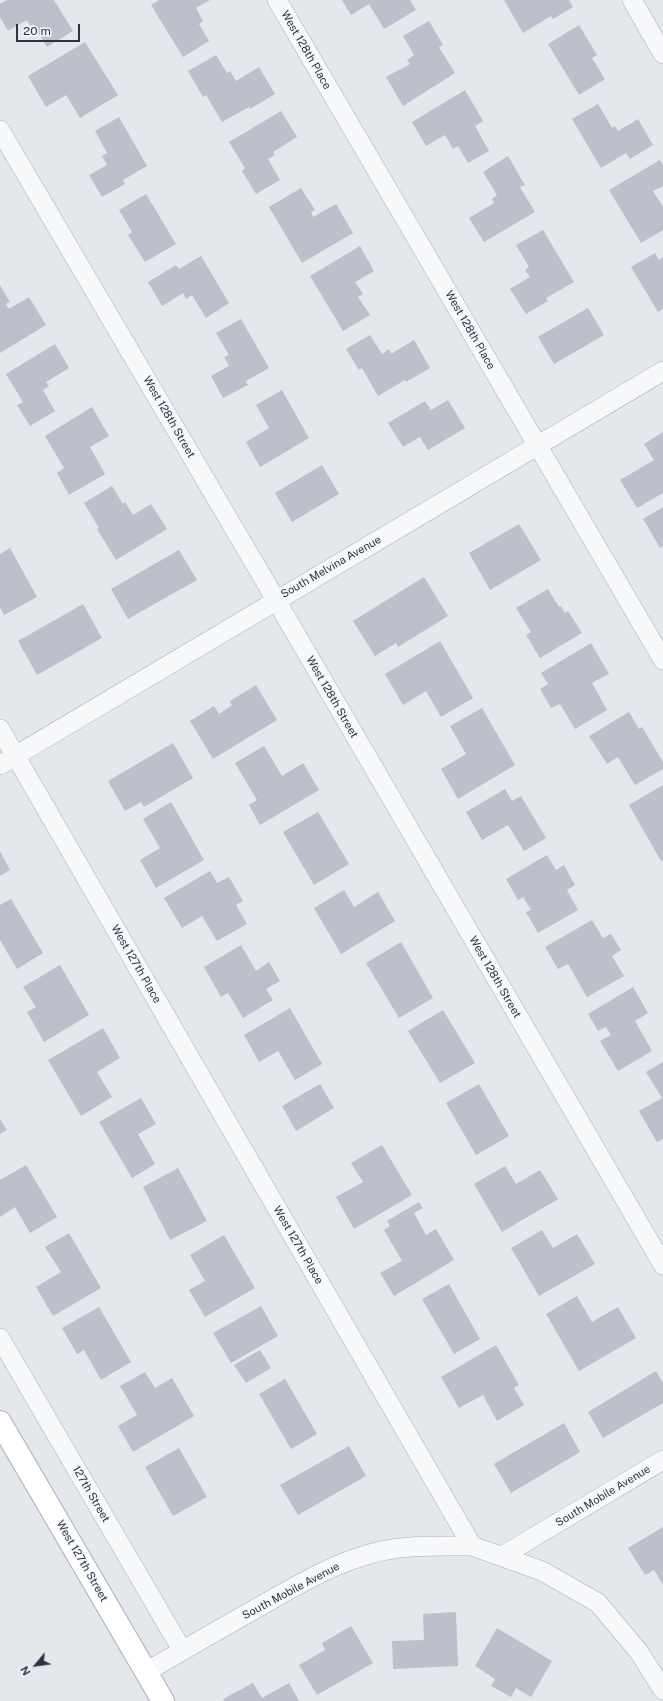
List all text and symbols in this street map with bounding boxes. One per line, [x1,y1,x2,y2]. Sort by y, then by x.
street label: West 128th Place [278,8,334,92]
scale bar [18,16,82,42]
text: 20 m [23,24,51,38]
street label: West 128th Place [442,288,498,372]
street label: West 128th Street [140,374,198,460]
street label: South Melvina Avenue [279,533,383,601]
street label: West 128th Street [303,654,361,740]
street label: West 127th Place [108,923,164,1005]
street label: West 128th Street [466,934,524,1020]
street label: West 127th Place [270,1204,326,1286]
street label: South Mobile Avenue [553,1462,653,1530]
street label: 127th Street [70,1463,112,1525]
street label: West 127th Street [53,1518,111,1604]
street label: South Mobile Avenue [240,1560,342,1622]
north arrow [16,1645,56,1685]
text: N [18,1664,33,1677]

